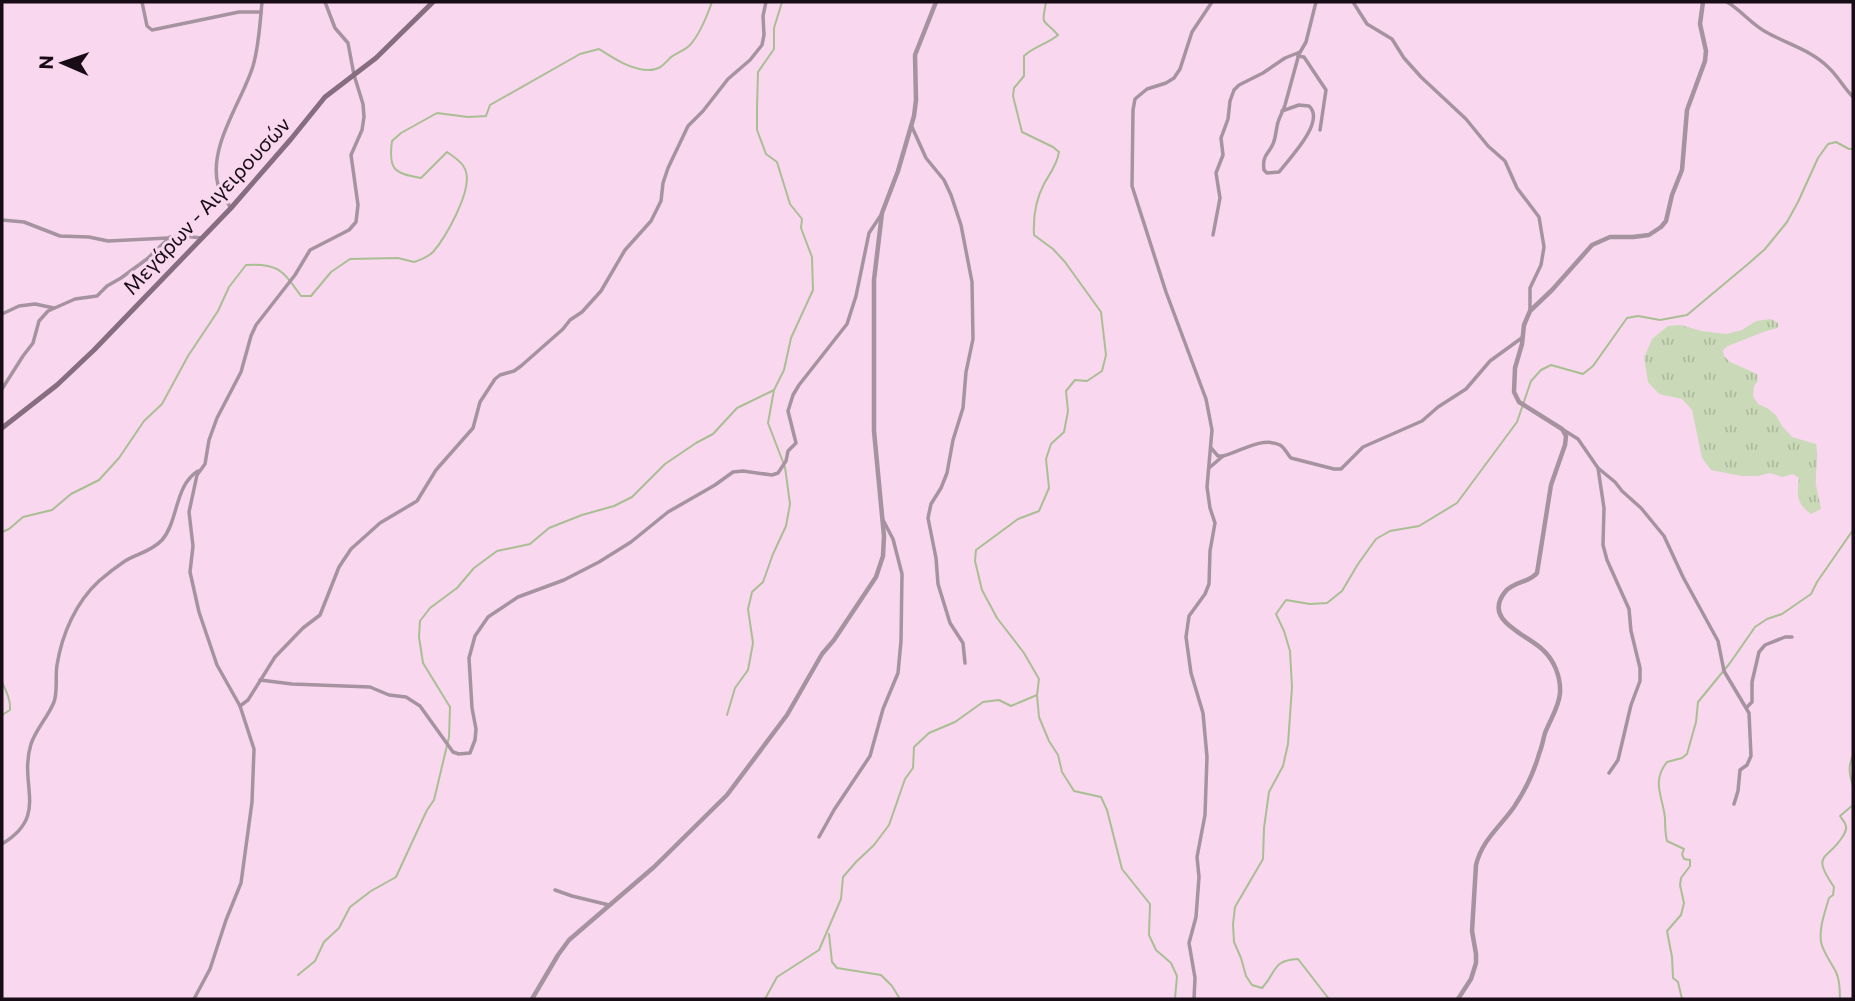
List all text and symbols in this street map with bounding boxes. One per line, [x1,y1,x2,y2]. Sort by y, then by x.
north arrow [28,28,98,98]
text: N [34,55,57,70]
street label: Μεγάρων - Αιγειρουσών [117,111,295,299]

